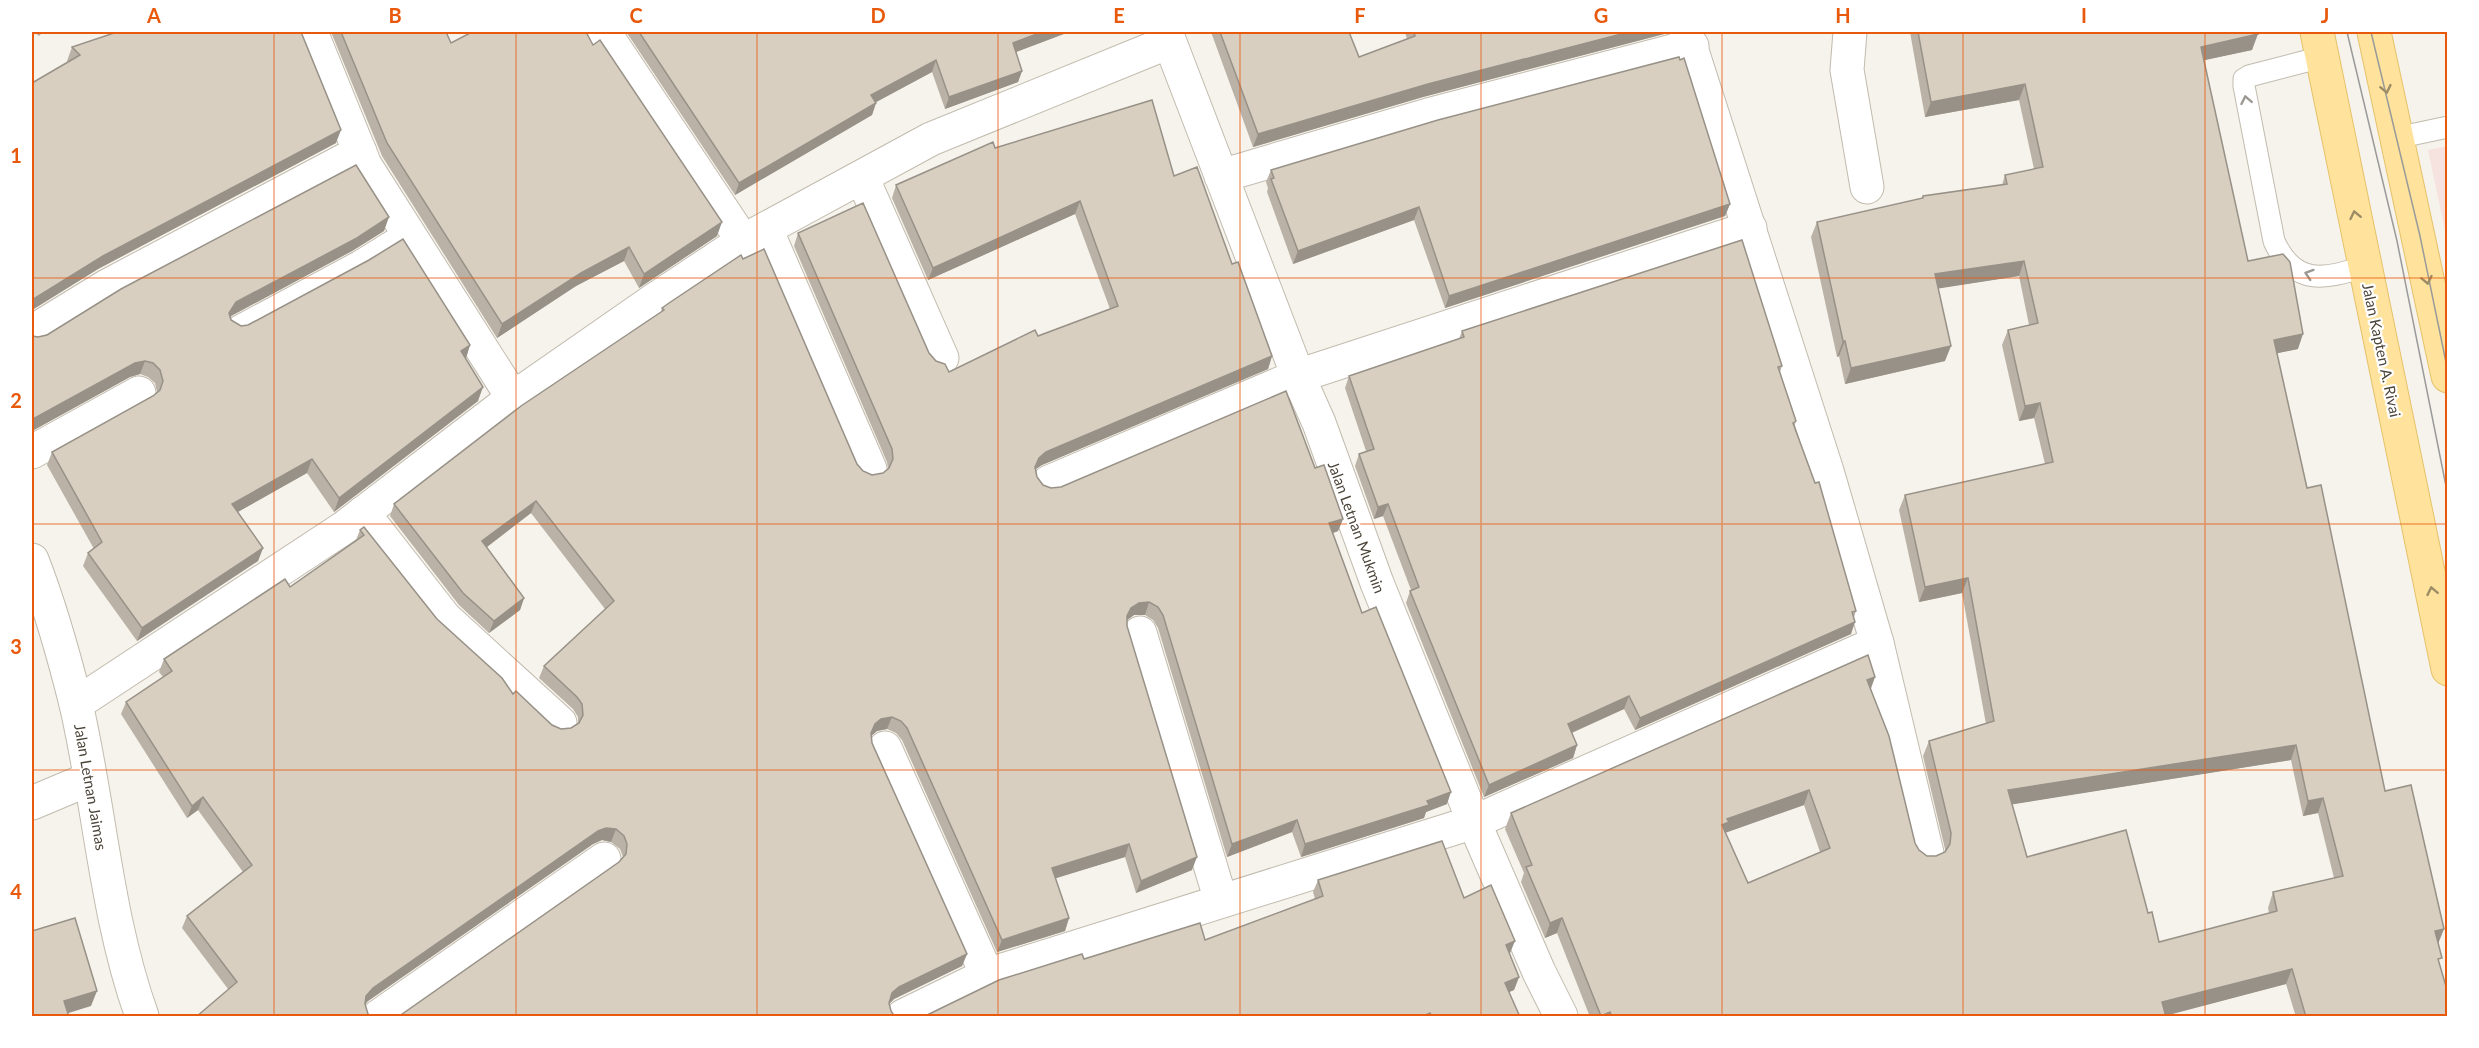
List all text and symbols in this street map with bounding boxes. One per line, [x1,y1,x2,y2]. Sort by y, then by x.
text: A [146,3,161,27]
text: B [388,3,402,27]
text: C [629,3,643,27]
text: D [870,3,886,27]
text: E [1113,3,1125,27]
text: F [1354,3,1366,27]
text: G [1594,3,1608,27]
text: H [1835,3,1851,27]
text: I [2081,3,2087,27]
text: J [2321,3,2329,27]
one-way arrow [2379,84,2392,94]
one-way arrow [2240,95,2253,105]
text: 1 [10,143,22,167]
one-way arrow [2349,210,2362,220]
one-way arrow [2304,269,2315,281]
one-way arrow [2420,274,2433,284]
street label: Jalan Kapten A. Rivai [2359,281,2405,419]
text: 2 [10,388,22,412]
street label: Jalan Letnan Mukmin [1325,459,1389,595]
one-way arrow [2426,586,2439,596]
text: 3 [10,634,22,658]
street label: Jalan Letnan Jaimas [71,722,111,852]
text: 4 [10,879,22,903]

